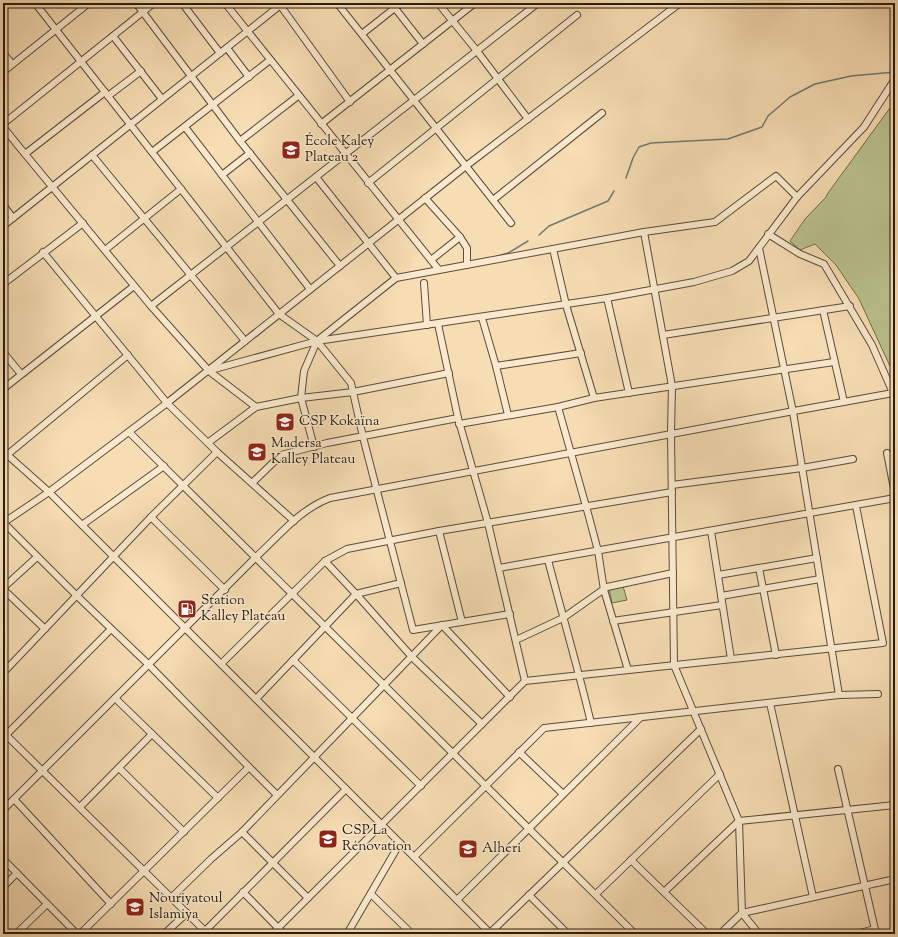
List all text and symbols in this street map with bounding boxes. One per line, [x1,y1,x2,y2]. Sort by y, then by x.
place label: École Kaley Plateau 2 [305,132,374,168]
school or university icon: École Kaley Plateau 2 [280,139,302,161]
school or university icon: CSP Kokaïna [274,411,296,433]
place label: CSP Kokaïna [299,412,380,432]
place label: Madersa Kalley Plateau [271,434,355,470]
school or university icon: Madersa Kalley Plateau [246,441,268,463]
place label: Station Kalley Plateau [201,591,285,627]
fuel station icon: Station Kalley Plateau [176,598,198,620]
place label: CSP La Rénovation [342,821,412,857]
school or university icon: CSP La Rénovation [317,828,339,850]
school or university icon: Alheri [457,838,479,860]
place label: Alheri [482,839,521,859]
place label: Nouriyatoul Islamiya [149,889,223,925]
school or university icon: Nouriyatoul Islamiya [124,896,146,918]

